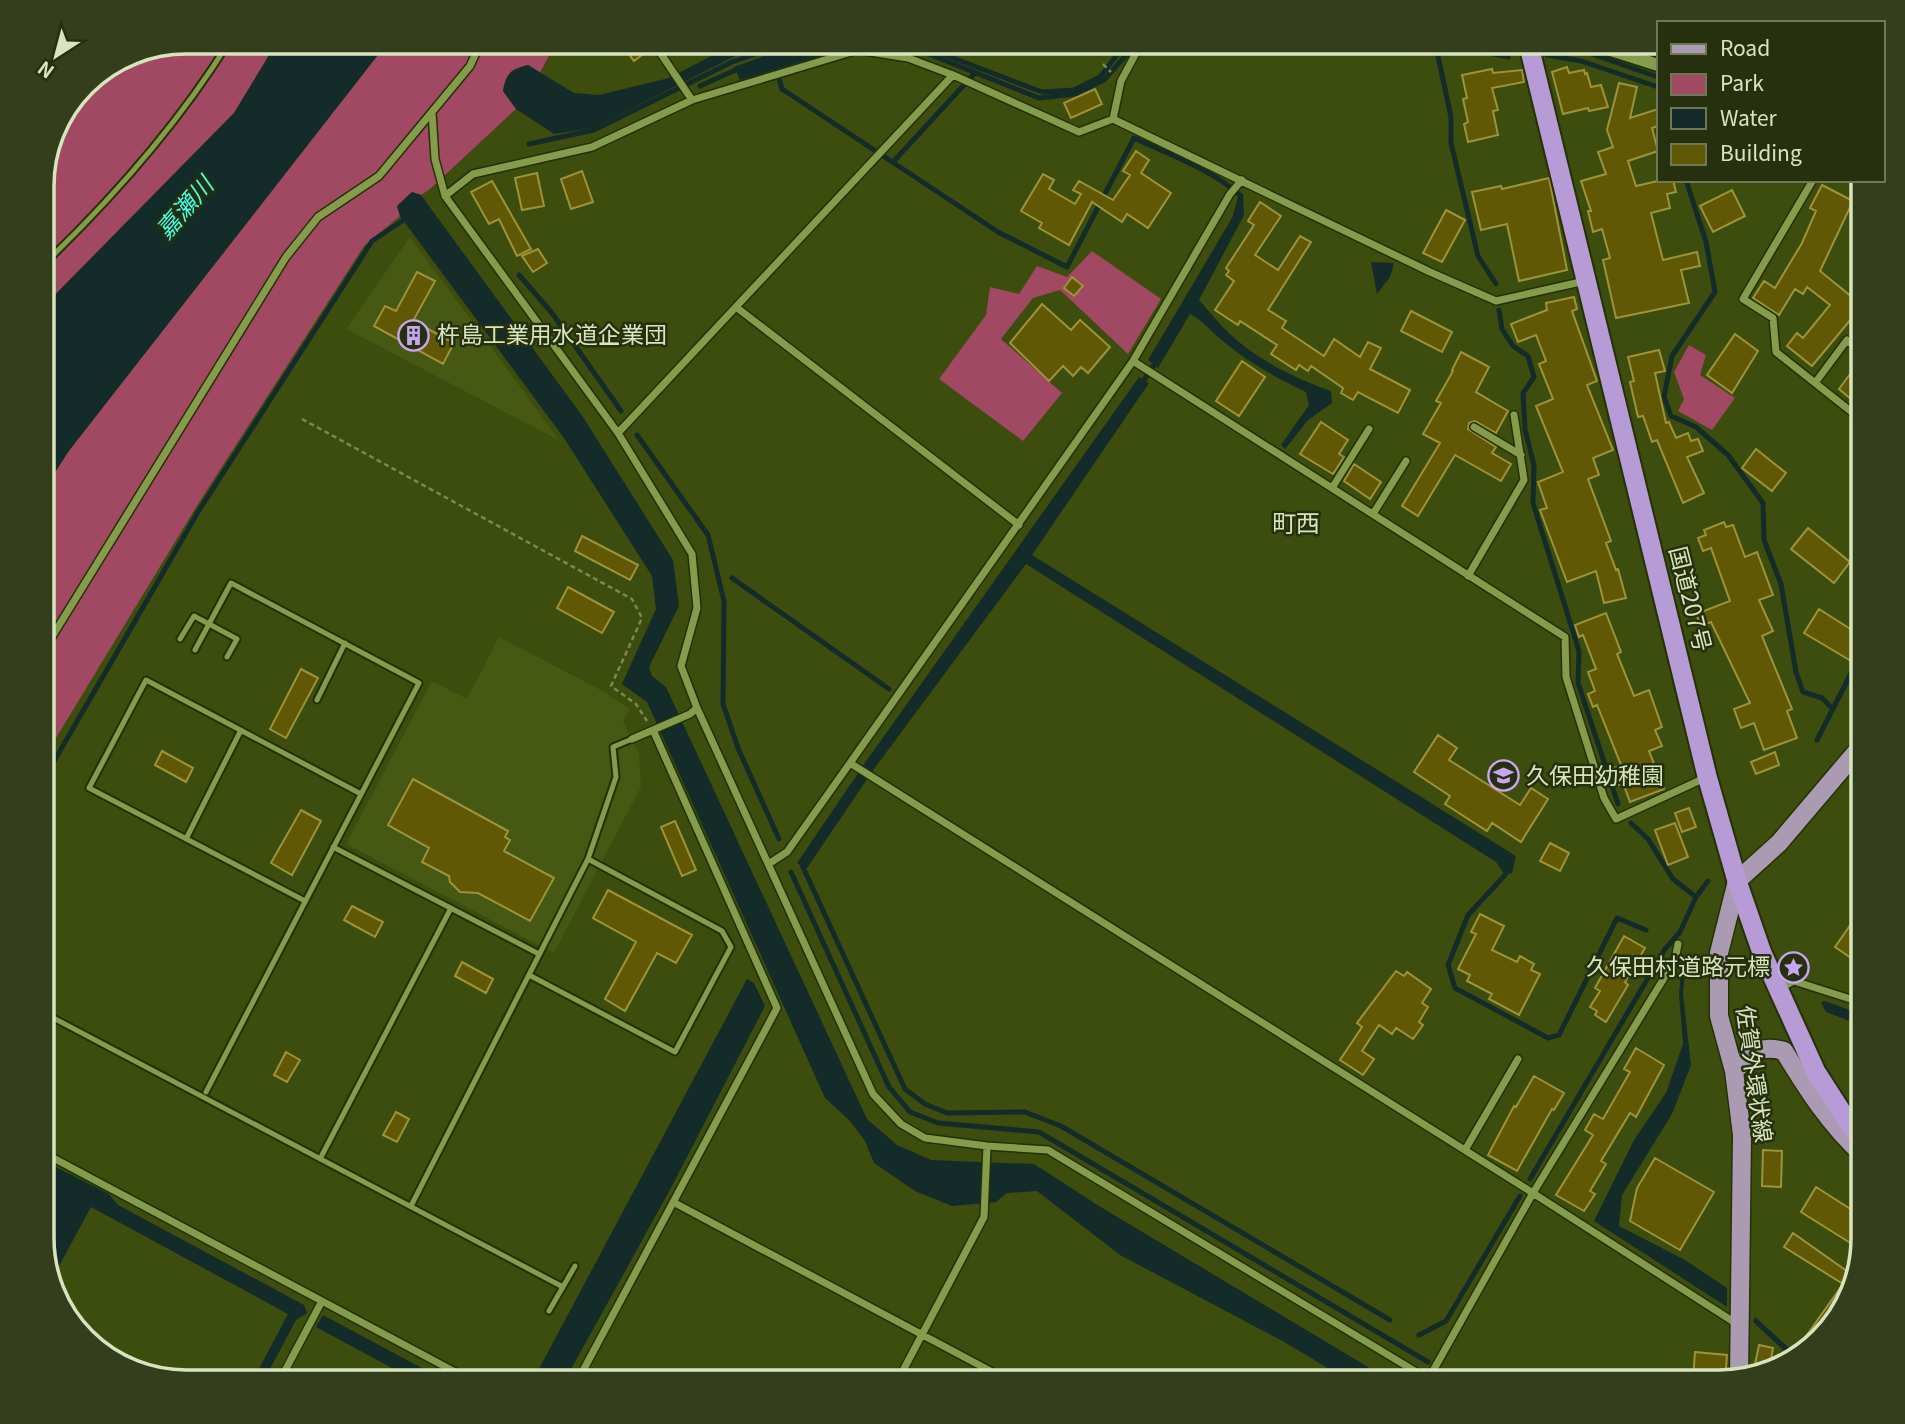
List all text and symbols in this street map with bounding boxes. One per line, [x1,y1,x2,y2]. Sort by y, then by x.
north arrow [21,21,91,91]
legend [1657,21,1884,182]
text: Road [1720,32,1770,62]
text: N [31,56,59,86]
text: Park [1720,67,1764,97]
text: Water [1720,102,1778,132]
text: Building [1720,137,1802,167]
water label: 嘉瀬川 [146,165,222,245]
place label: 杵島工業用水道企業団 [437,316,667,350]
building icon: 杵島工業用水道企業団 [397,318,431,352]
district label: 町西 [1272,504,1320,539]
street label: 国道207号 [1662,542,1721,655]
place label: 久保田幼稚園 [1526,757,1664,791]
school or university icon: 久保田幼稚園 [1486,759,1520,793]
place label: 久保田村道路元標 [1586,948,1770,982]
place icon: 久保田村道路元標 [1776,950,1810,984]
street label: 佐賀外環状線 [1730,1003,1782,1144]

